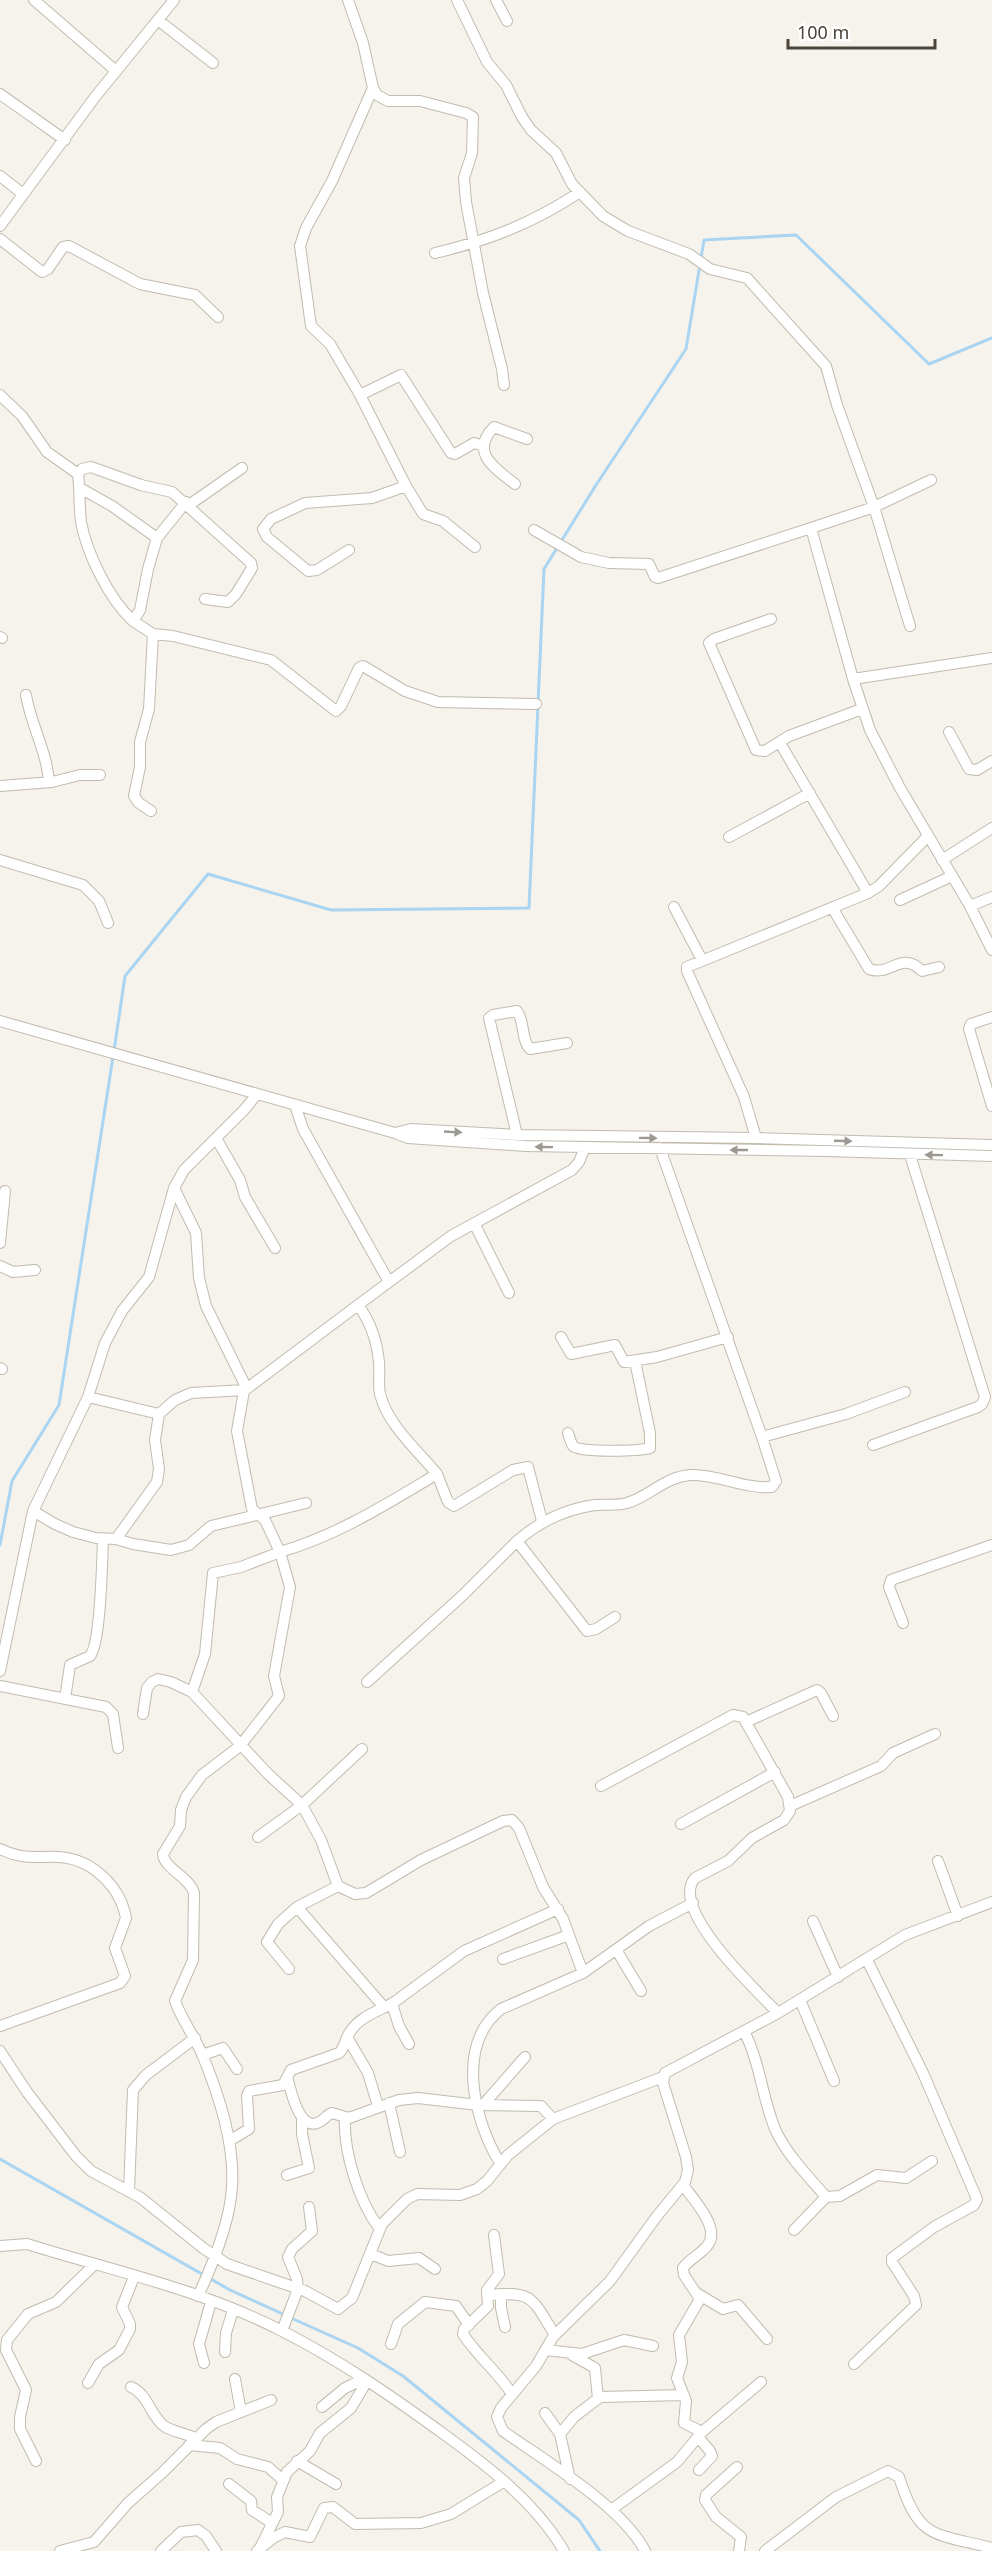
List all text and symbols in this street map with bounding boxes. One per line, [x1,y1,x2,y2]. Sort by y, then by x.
scale bar [788,12,935,50]
text: 100 m [797,20,849,44]
one-way arrow [444,1127,463,1136]
one-way arrow [638,1133,657,1143]
one-way arrow [833,1136,852,1146]
one-way arrow [534,1142,553,1152]
one-way arrow [729,1145,748,1155]
one-way arrow [924,1150,943,1160]

